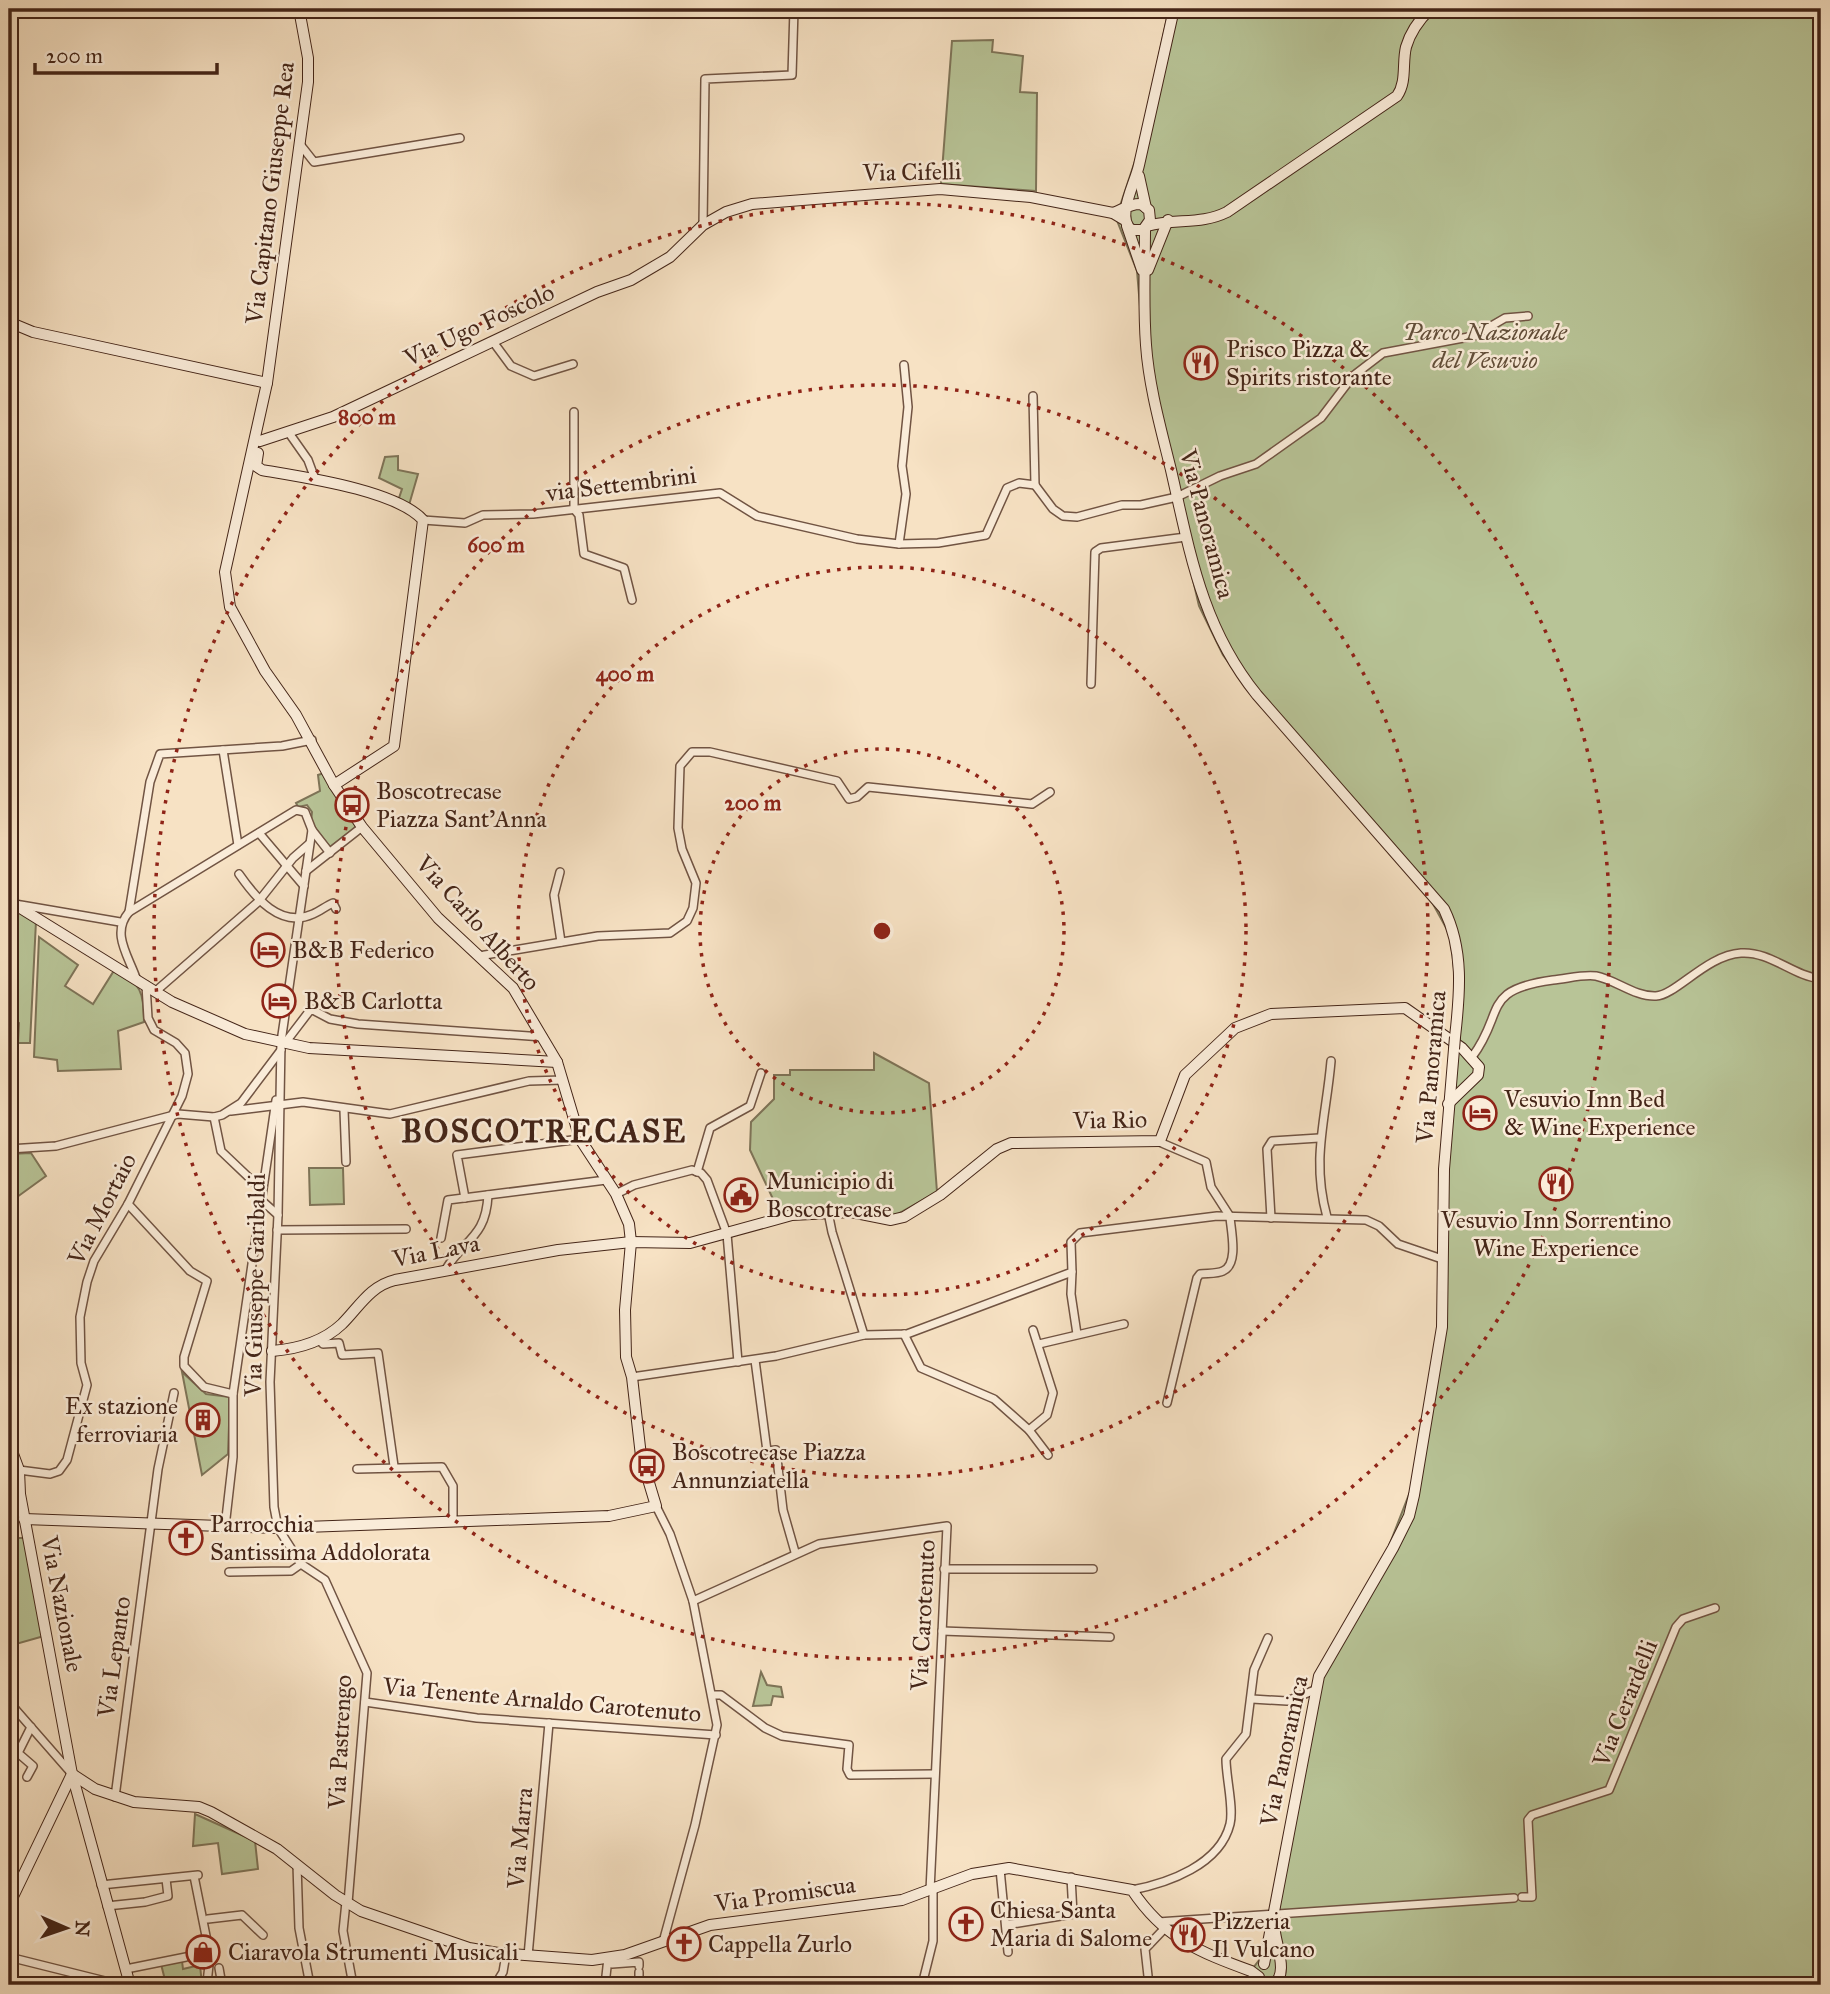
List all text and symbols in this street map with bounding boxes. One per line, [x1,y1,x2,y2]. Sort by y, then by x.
scale bar [35,32,217,76]
text: 200 m [46,43,103,69]
street label: Via Capitano Giuseppe Rea [239,59,301,327]
street label: Via Cifelli [861,156,962,188]
street label: Via Ugo Foscolo [398,277,559,373]
park label: Parco Nazionale del Vesuvio [1403,317,1568,375]
place label: Prisco Pizza & Spirits ristorante [1226,334,1392,392]
restaurant icon: Prisco Pizza & Spirits ristorante [1182,344,1220,382]
text: 800 m [338,404,396,430]
street label: Via Panoramica [1172,445,1242,603]
street label: via Settembrini [543,460,698,508]
text: 600 m [467,532,525,558]
text: 400 m [596,661,655,687]
place label: Boscotrecase Piazza Sant'Anna [376,776,547,834]
bus stop icon: Boscotrecase Piazza Sant'Anna [333,786,371,824]
text: 200 m [725,790,782,816]
street label: Via Carlo Alberto [409,848,547,997]
centre of rings [870,919,894,943]
hotel icon: B&B Federico [249,931,287,969]
place label: B&B Federico [292,935,434,965]
hotel icon: B&B Carlotta [260,982,298,1020]
place label: B&B Carlotta [304,986,443,1016]
street label: Via Panoramica [1409,988,1453,1146]
place label: Vesuvio Inn Bed & Wine Experience [1503,1084,1696,1142]
hotel icon: Vesuvio Inn Bed & Wine Experience [1461,1094,1499,1132]
street label: Via Rio [1072,1104,1147,1136]
district label: BOSCOTRECASE [401,1112,687,1151]
street label: Via Mortaio [61,1148,143,1271]
restaurant icon: Vesuvio Inn Sorrentino Wine Experience [1537,1165,1575,1203]
place label: Municipio di Boscotrecase [766,1166,894,1224]
street label: Via Giuseppe Garibaldi [238,1173,272,1398]
public building icon: Municipio di Boscotrecase [722,1176,760,1214]
place label: Vesuvio Inn Sorrentino Wine Experience [1440,1205,1671,1263]
street label: Via Lava [389,1228,483,1274]
place label: Ex stazione ferroviaria [65,1391,179,1449]
building icon: Ex stazione ferroviaria [184,1401,222,1439]
place label: Boscotrecase Piazza Annunziatella [671,1437,866,1495]
bus stop icon: Boscotrecase Piazza Annunziatella [628,1447,666,1485]
place label: Parrocchia Santissima Addolorata [210,1509,431,1567]
church icon: Parrocchia Santissima Addolorata [167,1519,205,1557]
street label: Via Nazionale [34,1532,90,1675]
street label: Via Carotenuto [904,1539,942,1692]
street label: Via Lepanto [91,1594,137,1721]
street label: Via Cerardelli [1586,1635,1664,1772]
street label: Via Tenente Arnaldo Carotenuto [381,1671,702,1729]
street label: Via Panoramica [1253,1672,1315,1830]
street label: Via Pastrengo [321,1674,359,1811]
street label: Via Marra [501,1785,539,1891]
street label: Via Promiscua [712,1869,858,1919]
north arrow [32,1892,102,1962]
place label: Chiesa Santa Maria di Salome [990,1895,1152,1953]
church icon: Chiesa Santa Maria di Salome [947,1905,985,1943]
place label: Pizzeria Il Vulcano [1212,1906,1315,1964]
restaurant icon: Pizzeria Il Vulcano [1169,1916,1207,1954]
text: N [71,1920,94,1937]
church icon: Cappella Zurlo [665,1925,703,1963]
place label: Cappella Zurlo [708,1929,852,1959]
shop icon: Ciaravola Strumenti Musicali [184,1933,222,1971]
place label: Ciaravola Strumenti Musicali [228,1937,519,1967]

